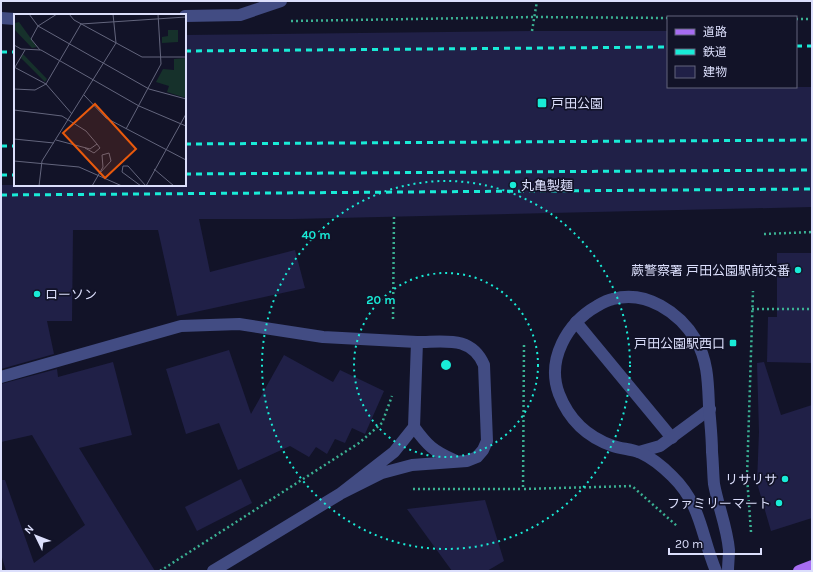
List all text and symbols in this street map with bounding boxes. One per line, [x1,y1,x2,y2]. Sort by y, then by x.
inset map [14,14,186,186]
legend [667,16,797,88]
text: 道路 [703,25,727,39]
text: 鉄道 [703,45,727,59]
text: 建物 [703,65,727,79]
place label: 戸田公園 [551,96,603,111]
marker: 戸田公園 [536,97,548,109]
place label: 丸亀製麺 [521,178,573,193]
marker: 丸亀製麺 [508,180,518,190]
text: 40 m [301,228,331,242]
place label: 蕨警察署 戸田公園駅前交番 [631,263,790,278]
marker: 蕨警察署 戸田公園駅前交番 [793,265,803,275]
place label: ローソン [45,287,97,302]
marker: ローソン [32,289,42,299]
text: 20 m [366,293,396,307]
place label: 戸田公園駅西口 [634,336,725,351]
marker: 戸田公園駅西口 [728,338,738,348]
centre of rings [439,358,453,372]
place label: リサリサ [725,472,777,487]
marker: リサリサ [780,474,790,484]
place label: ファミリーマート [667,496,771,511]
marker: ファミリーマート [774,498,784,508]
north arrow [16,516,56,556]
text: N [22,522,36,537]
scale bar [669,530,761,556]
text: 20 m [675,537,703,551]

